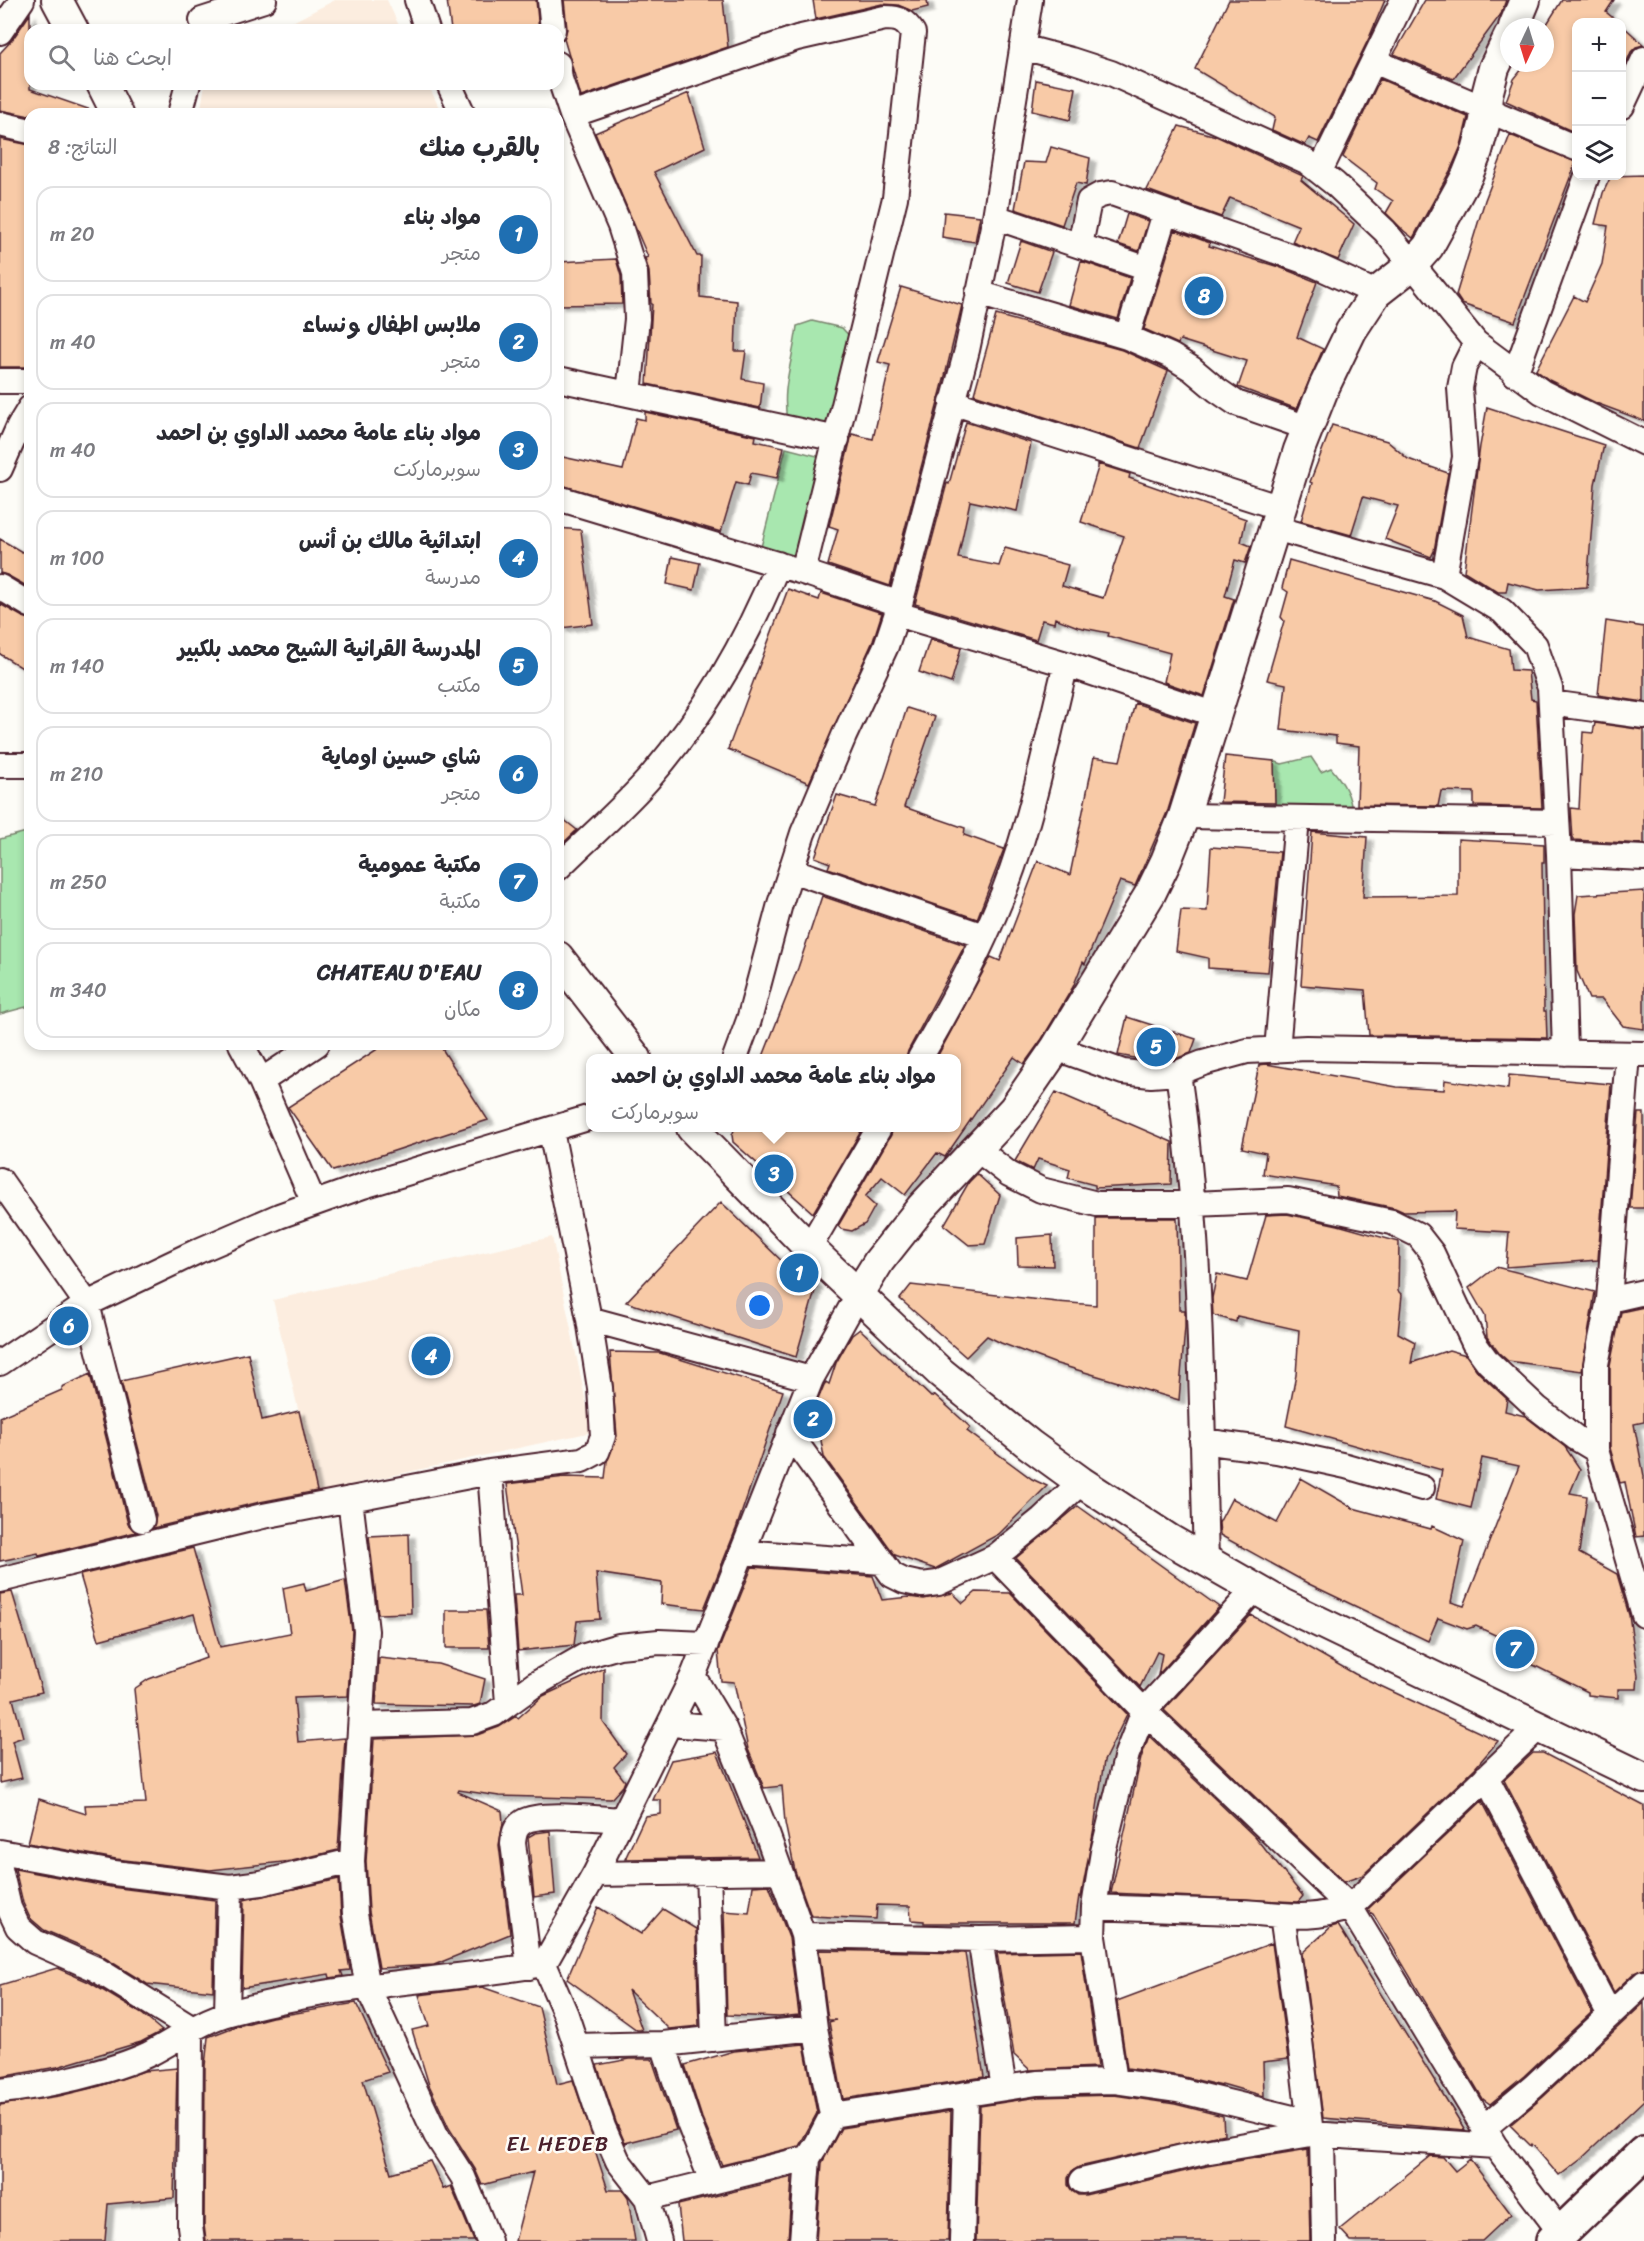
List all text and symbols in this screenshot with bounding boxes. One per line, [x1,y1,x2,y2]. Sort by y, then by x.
north arrow [1500,18,1554,72]
map controls [1572,18,1626,180]
button: + [1572,18,1626,72]
search box [24,24,564,90]
text: ابحث هنا [93,38,172,77]
icon: search [45,41,78,74]
button: − [1572,72,1626,126]
text: بالقرب منك [419,124,540,170]
button: layers [1572,126,1626,180]
text: النتائج: 8 [48,130,117,165]
text: مواد بناء [403,197,481,236]
text: 20 m [50,217,95,252]
text: 1 [514,217,523,252]
text: متجر [442,236,481,271]
pin: 8 [1184,274,1224,318]
text: ملابس اطفال ونساء [302,305,481,344]
text: 40 m [50,325,96,360]
text: 2 [513,325,524,360]
text: متجر [442,344,481,379]
text: مواد بناء عامة محمد الداوي بن احمد [156,413,481,452]
text: 40 m [50,433,96,468]
text: 3 [513,433,524,468]
text: سوبرماركت [393,452,481,487]
text: ابتدائية مالك بن أنس [299,521,481,560]
text: 100 m [50,541,104,576]
text: 4 [512,541,525,576]
text: مدرسة [425,560,481,595]
text: المدرسة القرانية الشيح محمد بلكبير [178,629,481,668]
text: 140 m [50,649,104,684]
text: 5 [512,649,525,684]
text: مكتب [437,668,481,703]
text: شاي حسين اوماية [321,737,481,776]
text: 210 m [50,757,103,792]
text: 6 [513,757,524,792]
text: متجر [442,776,481,811]
text: مكتبة عمومية [358,845,481,884]
text: 250 m [50,865,107,900]
text: 7 [513,865,524,900]
text: مكتبة [439,884,481,919]
text: CHATEAU D'EAU [317,953,481,992]
text: 340 m [50,973,107,1008]
text: 8 [512,973,525,1008]
text: مكان [444,992,481,1027]
pin: 5 [1136,1024,1176,1070]
popup [586,1054,961,1132]
text: مواد بناء عامة محمد الداوي بن احمد [611,1056,936,1095]
text: سوبرماركت [611,1095,699,1130]
pin: 3 [754,1152,794,1196]
pin: 1 [780,1250,818,1296]
your location [745,1291,774,1320]
pin: 6 [50,1304,88,1348]
pin: 4 [412,1334,450,1378]
pin: 2 [794,1396,832,1442]
pin: 7 [1496,1626,1534,1672]
district label: EL HEDEB [507,2125,609,2163]

